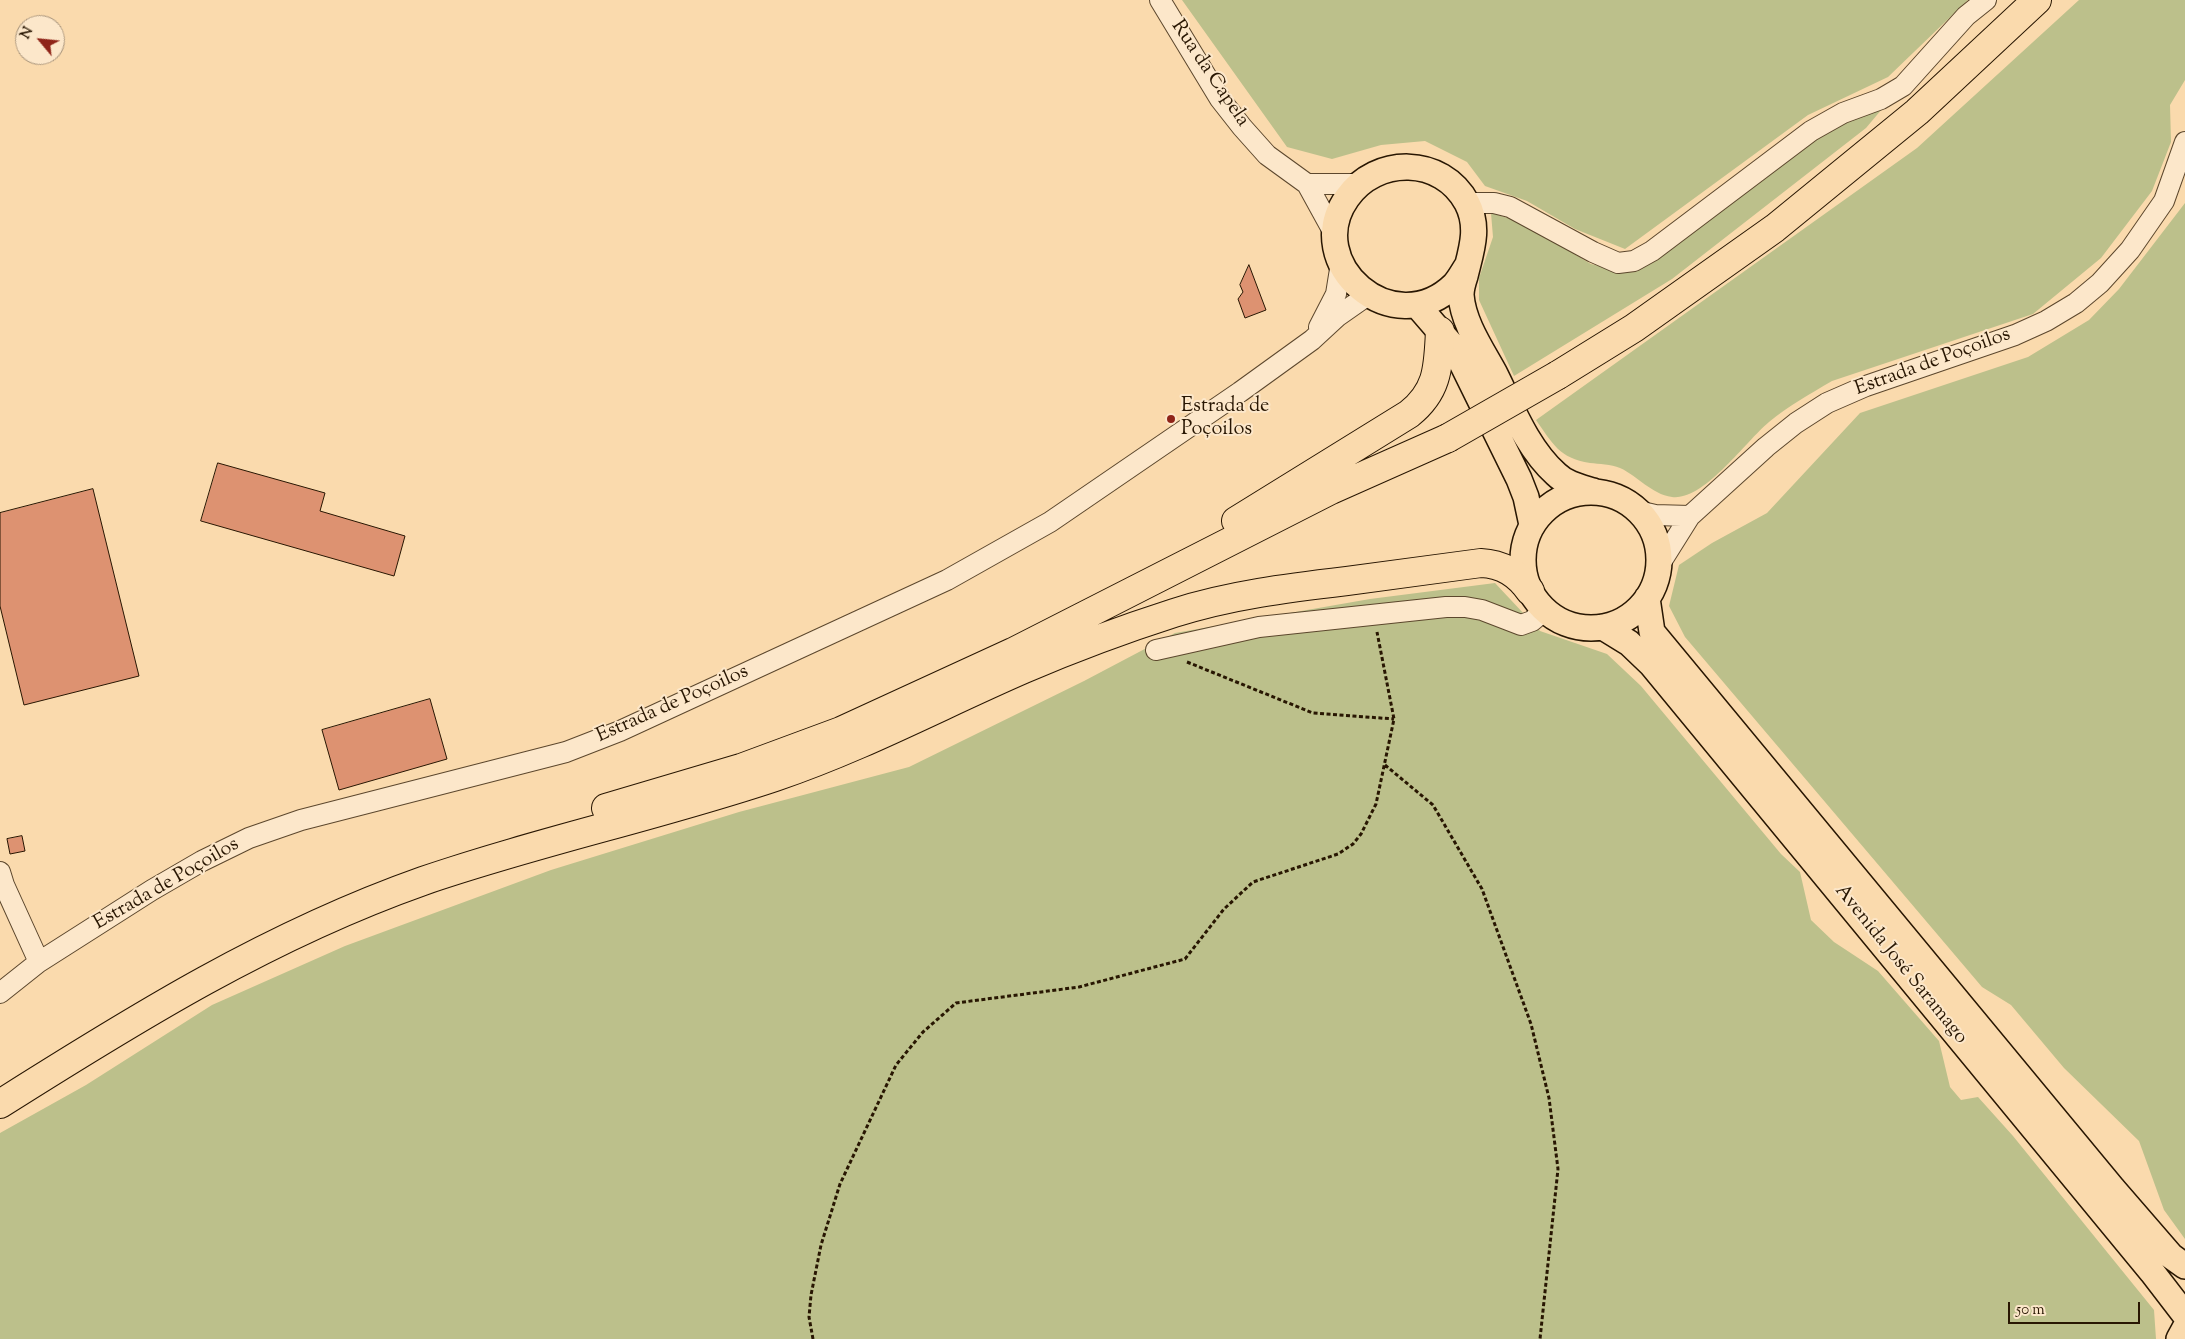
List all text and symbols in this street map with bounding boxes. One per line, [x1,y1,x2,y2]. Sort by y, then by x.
north arrow [15,15,65,65]
street label: Rua da Capela [1165,16,1253,132]
text: N [16,24,39,43]
street label: Estrada de Poçoilos [1852,324,2014,402]
place label: Estrada de Poçoilos [1181,396,1269,443]
marker: Estrada de Poçoilos [1165,413,1177,425]
street label: Estrada de Poçoilos [593,661,753,749]
street label: Estrada de Poçoilos [90,834,244,936]
street label: Avenida José Saramago [1828,880,1972,1050]
scale bar [2010,1292,2142,1324]
text: 50 m [2016,1300,2045,1321]

